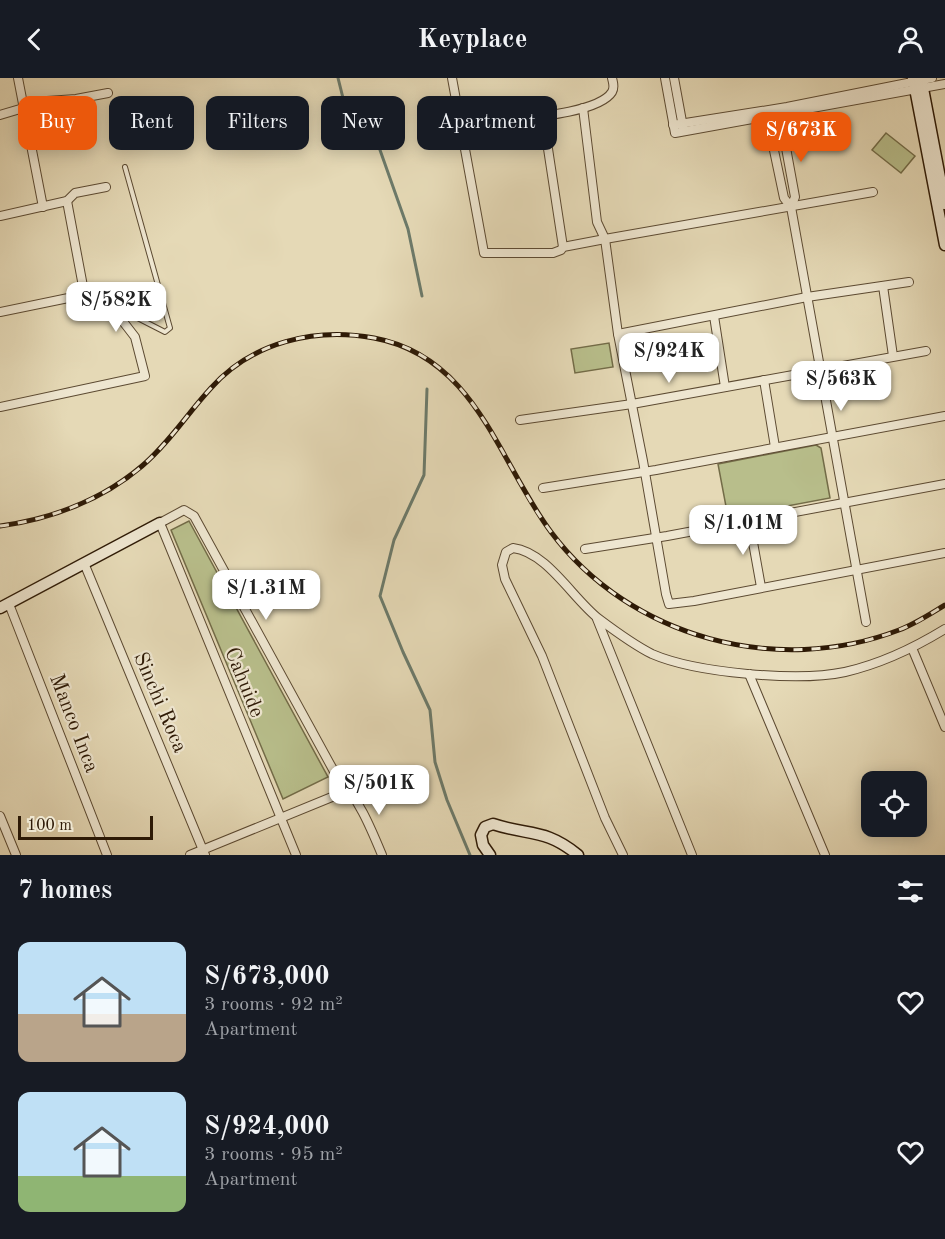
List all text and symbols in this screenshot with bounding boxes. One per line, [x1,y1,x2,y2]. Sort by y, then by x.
icon: back [18,23,51,56]
icon: person [894,23,927,56]
text: Keyplace [418,26,527,53]
chip: Buy [18,96,97,150]
chip: Rent [109,96,194,150]
chip: Filters [206,96,309,150]
chip: New [321,96,405,150]
chip: Apartment [417,96,557,150]
pin: S/673K [752,112,850,163]
text: S/673K [765,121,837,141]
pin: S/582K [67,282,165,333]
text: S/582K [80,291,152,311]
pin: S/924K [620,333,718,384]
text: S/924K [633,342,705,362]
pin: S/563K [792,361,890,412]
text: S/563K [805,370,877,390]
pin: S/1.01M [688,505,798,556]
text: S/1.01M [703,514,783,534]
pin: S/1.31M [211,570,321,621]
text: S/1.31M [226,579,306,599]
street label: Cahuide [220,645,267,721]
street label: Sinchi Roca [129,649,190,756]
street label: Manco Inca [45,671,102,776]
pin: S/501K [330,765,428,816]
map controls [861,771,927,837]
button: locate [861,771,927,837]
text: S/501K [343,774,415,794]
scale bar [18,813,153,840]
text: 100 m [27,818,72,834]
icon: filters [894,875,927,908]
text: 7 homes [18,878,112,904]
text: S/673,000 [204,964,330,990]
icon: home [66,966,138,1038]
icon: heart [894,986,927,1019]
text: 3 rooms · 92 m² [204,995,343,1015]
text: Apartment [204,1020,298,1040]
text: S/924,000 [204,1114,330,1140]
icon: home [66,1116,138,1188]
icon: heart [894,1136,927,1169]
text: 3 rooms · 95 m² [204,1145,343,1165]
text: Apartment [204,1170,298,1190]

